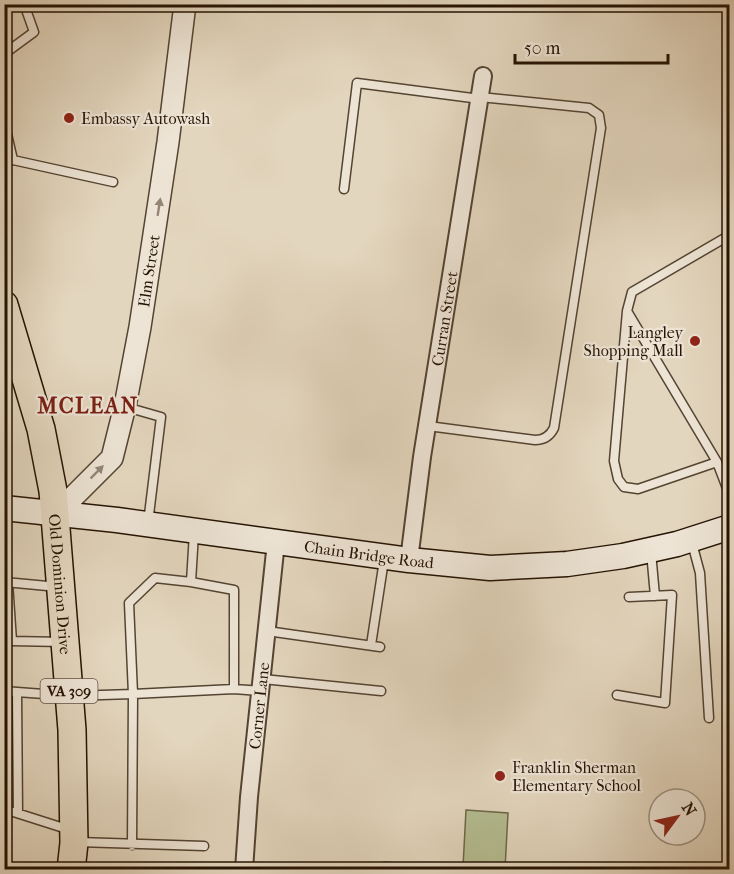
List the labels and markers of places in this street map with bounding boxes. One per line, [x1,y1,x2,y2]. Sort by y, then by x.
place label: Embassy Autowash [81,109,210,128]
marker: Embassy Autowash [62,111,76,125]
place label: Langley Shopping Mall [584,323,684,360]
marker: Langley Shopping Mall [688,334,702,348]
place label: Franklin Sherman Elementary School [512,758,641,795]
marker: Franklin Sherman Elementary School [493,769,507,783]

